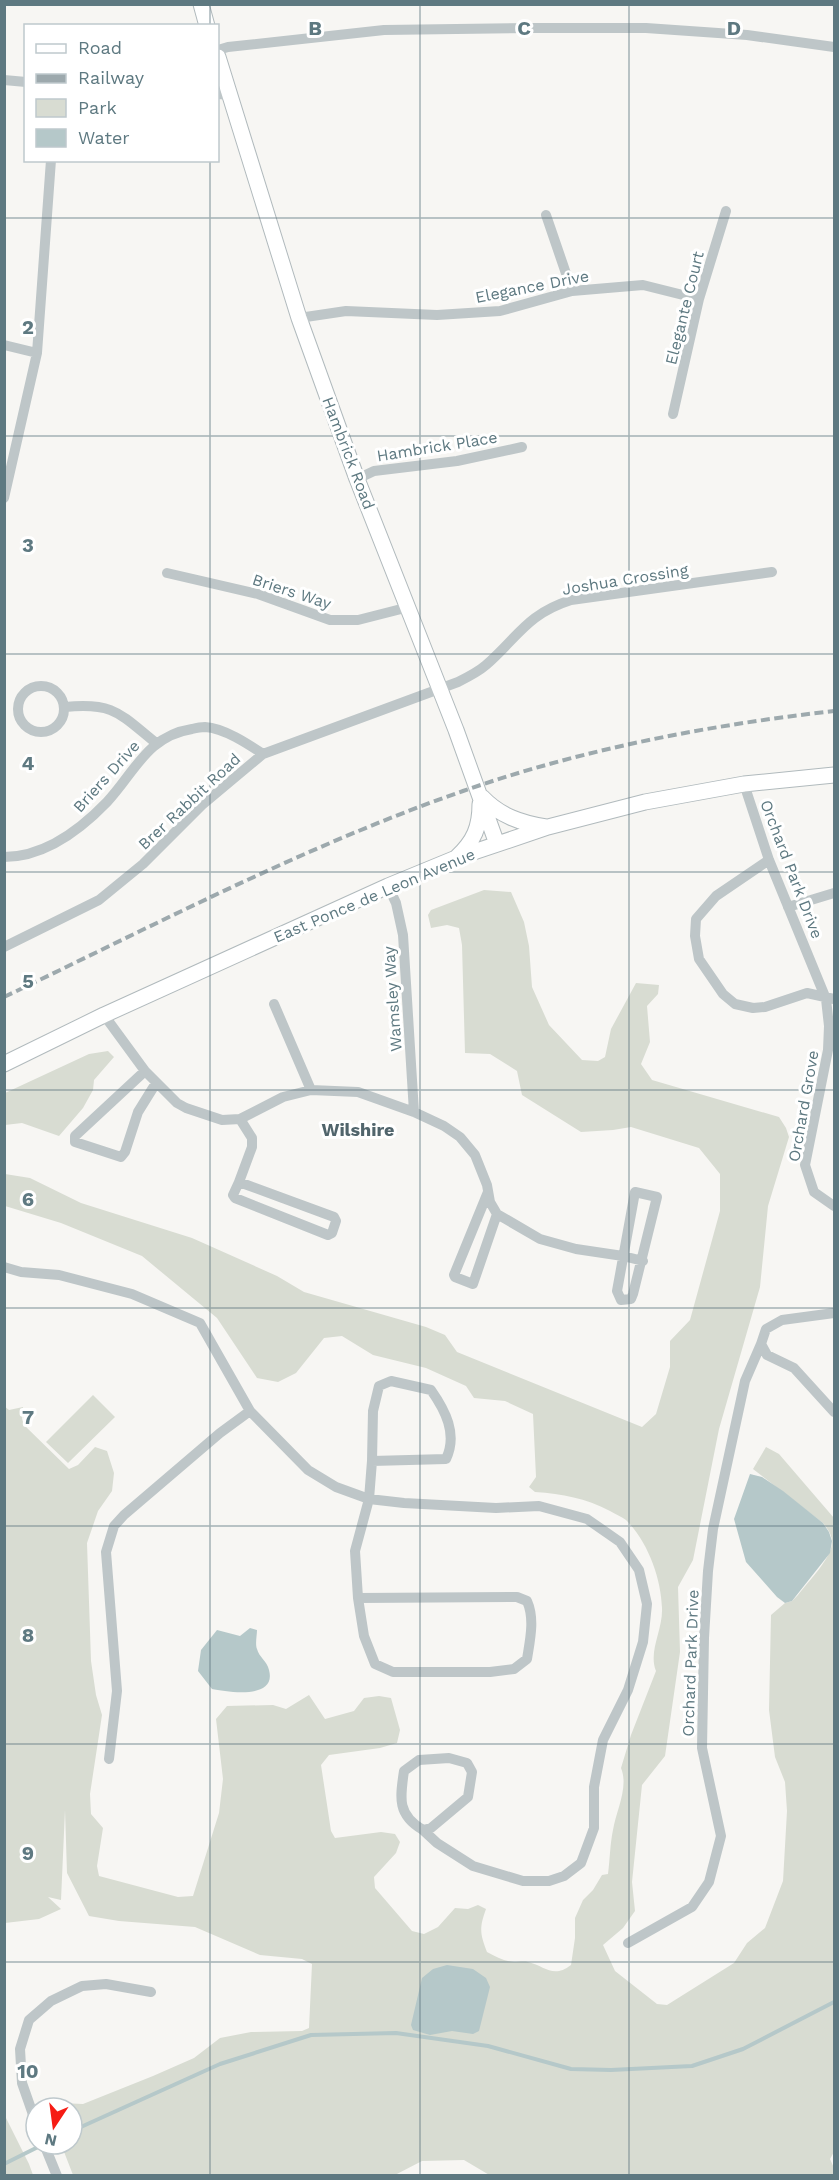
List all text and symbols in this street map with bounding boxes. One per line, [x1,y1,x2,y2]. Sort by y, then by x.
text: B [308,16,322,40]
text: C [517,16,531,40]
text: D [727,16,741,40]
legend [24,24,219,162]
text: Road [78,37,122,58]
text: Railway [78,67,145,88]
text: Park [78,97,117,118]
text: Water [78,127,130,148]
street label: Elegante Court [661,249,708,367]
street label: Elegance Drive [474,266,590,307]
text: 2 [22,315,34,339]
street label: Hambrick Road [318,394,379,512]
street label: Hambrick Place [375,428,499,465]
text: 3 [22,533,34,557]
street label: Joshua Crossing [561,560,690,599]
street label: Briers Way [250,570,334,613]
street label: Briers Drive [69,736,144,816]
street label: Brer Rabbit Road [134,749,244,854]
text: 4 [22,751,35,775]
street label: Orchard Park Drive [756,797,827,941]
street label: East Ponce de Leon Avenue [271,844,478,947]
street label: Wamsley Way [379,945,406,1052]
text: 5 [22,969,34,993]
street label: Orchard Grove [784,1049,823,1163]
district label: Wilshire [321,1119,395,1140]
text: 6 [22,1187,34,1211]
text: 7 [22,1405,34,1429]
street label: Orchard Park Drive [678,1589,703,1737]
text: 8 [22,1623,34,1647]
text: 9 [22,1841,34,1865]
text: 10 [17,2059,39,2083]
north arrow [24,2096,84,2156]
text: N [43,2130,59,2151]

